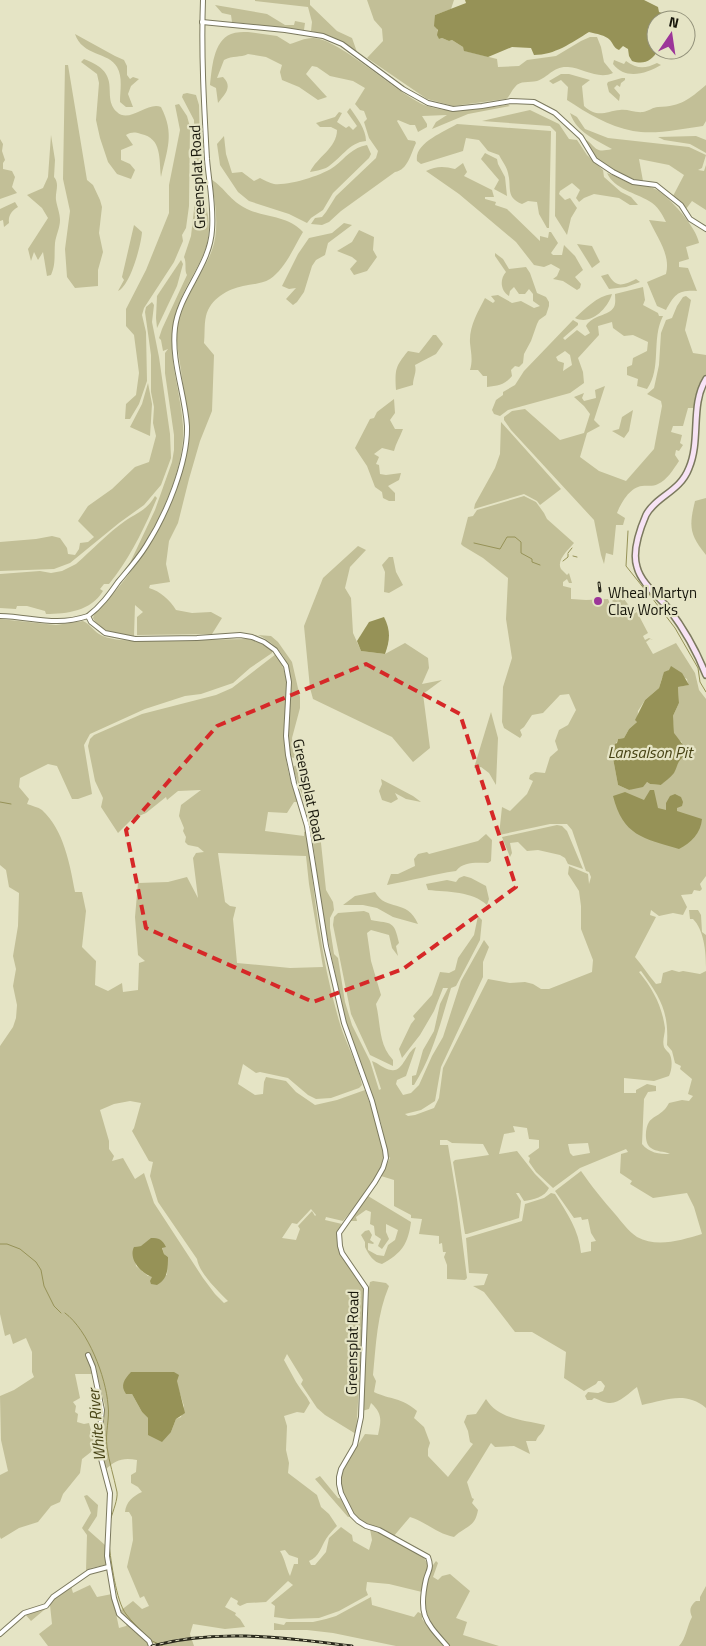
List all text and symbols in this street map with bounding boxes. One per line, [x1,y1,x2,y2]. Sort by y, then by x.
north arrow [646,10,696,60]
text: N [667,11,681,33]
street label: Greensplat Road [183,124,211,230]
place label: Wheal Martyn Clay Works [608,581,697,621]
marker: Wheal Martyn Clay Works [592,595,604,607]
street label: Greensplat Road [287,737,331,843]
water label: Lansalson Pit [608,740,694,764]
street label: Greensplat Road [340,1291,364,1395]
water label: White River [81,1386,111,1462]

